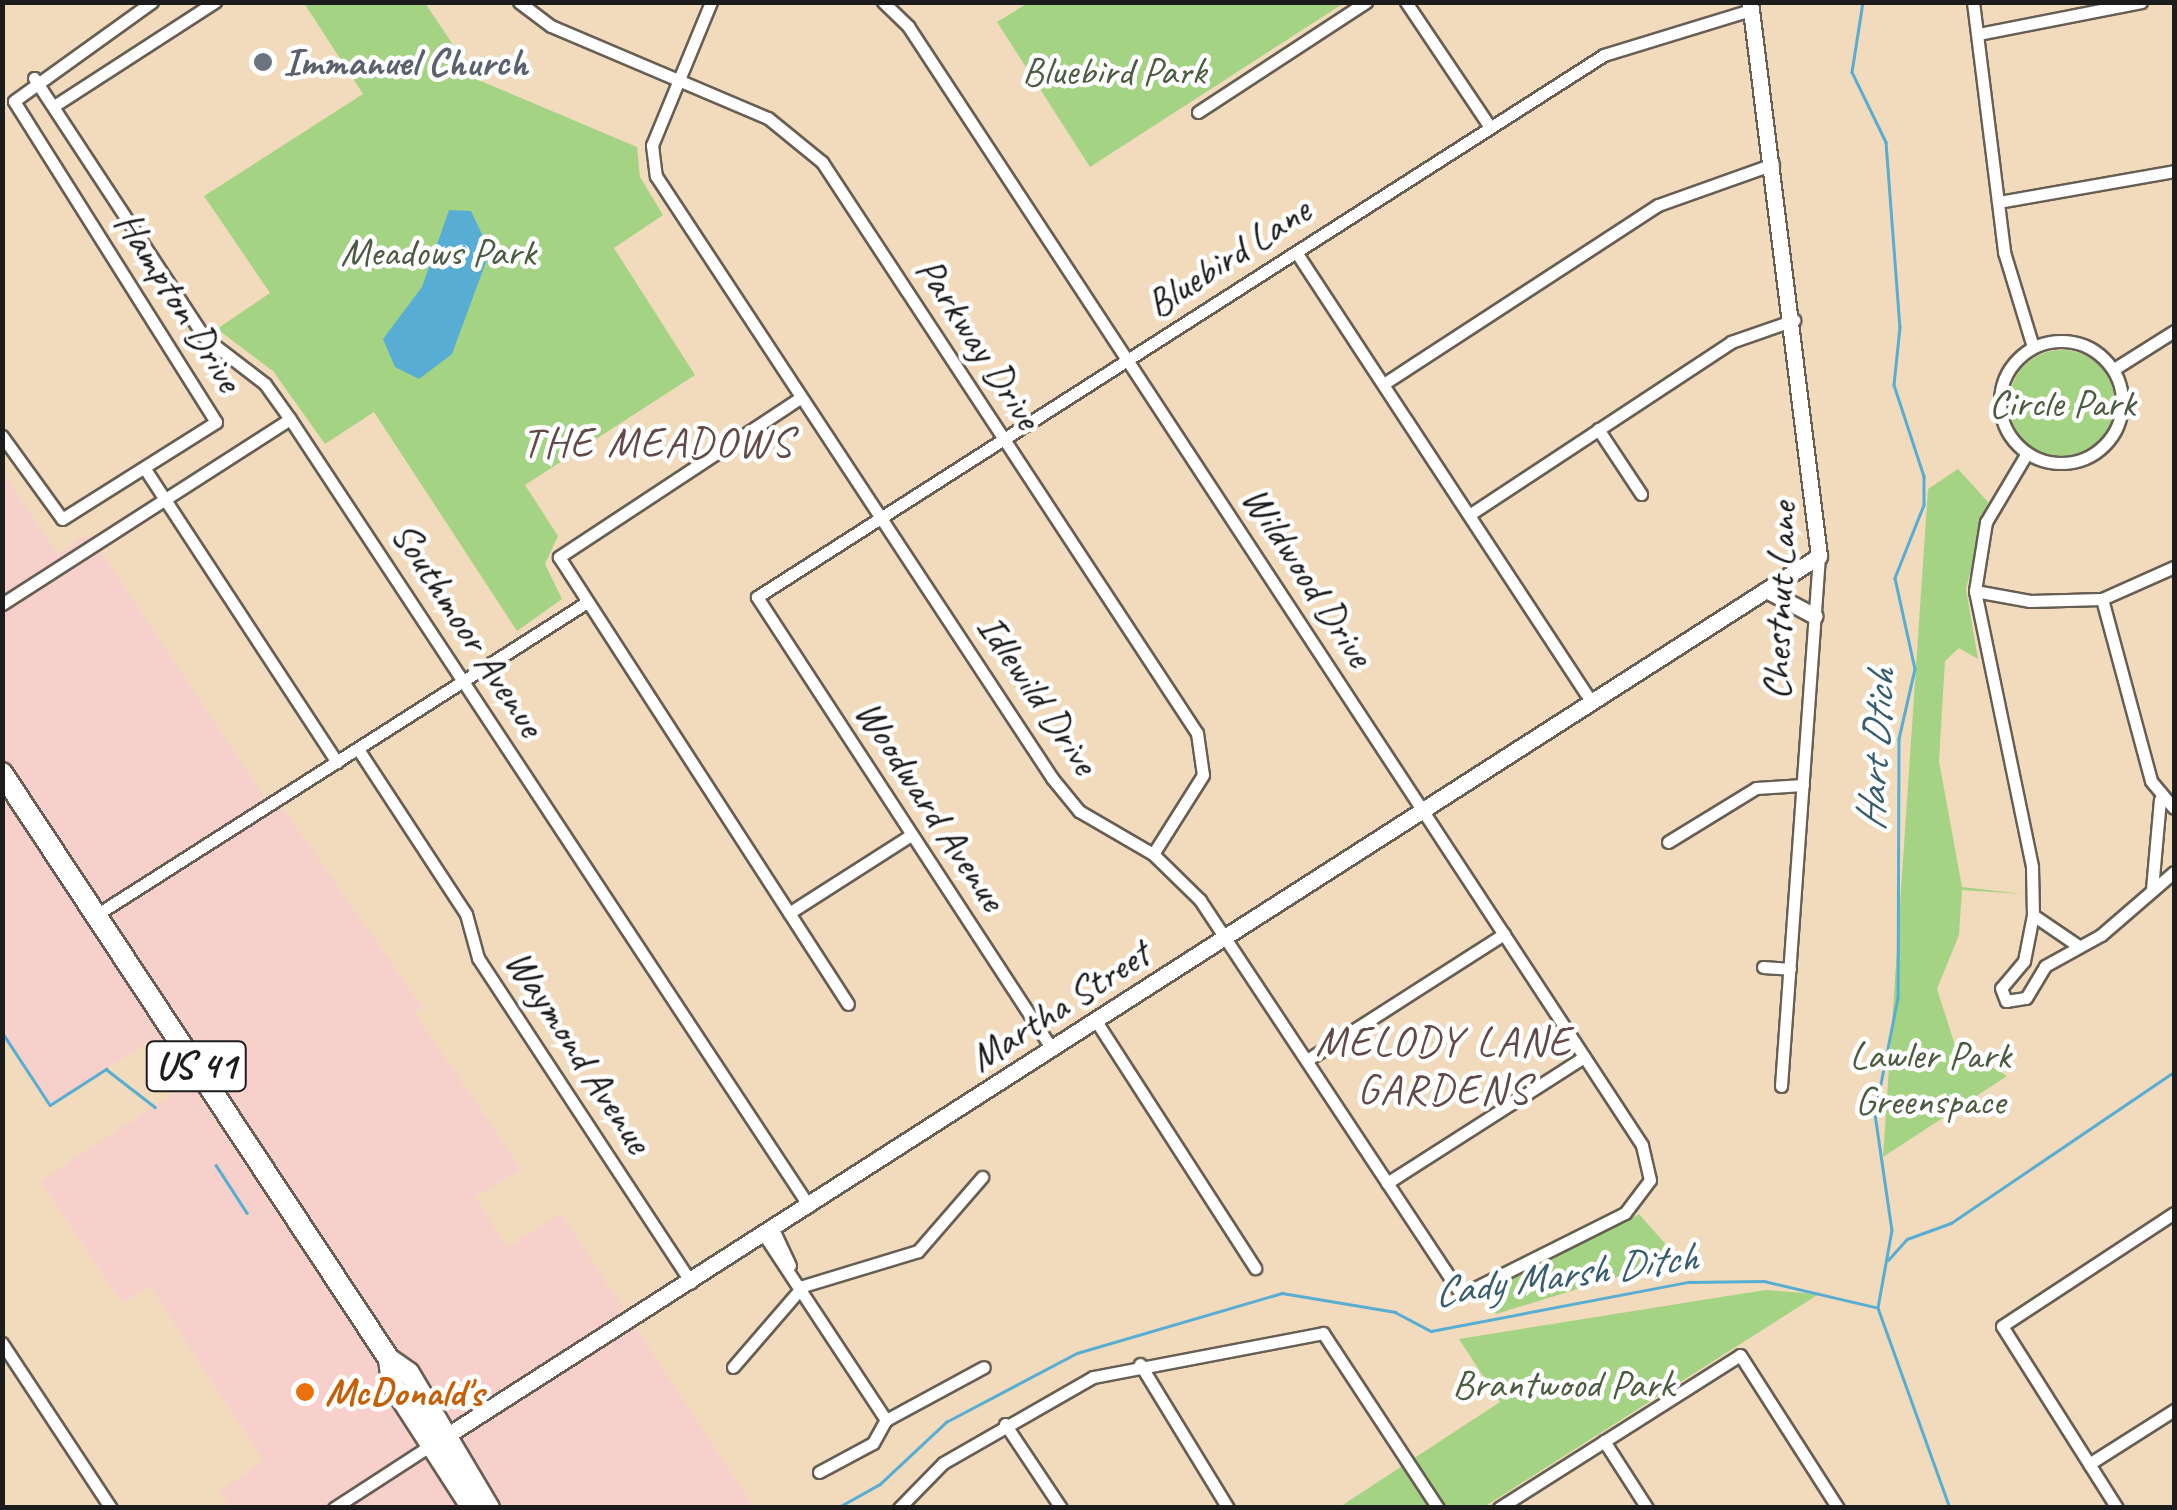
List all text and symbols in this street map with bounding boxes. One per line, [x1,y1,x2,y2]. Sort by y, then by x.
place label: Immanuel Church [283,38,529,86]
park label: Bluebird Park [1022,47,1206,95]
marker: Immanuel Church [252,51,274,73]
street label: Bluebird Lane [1137,186,1319,328]
street label: Hampton Drive [104,202,254,400]
park label: Meadows Park [340,228,536,276]
street label: Parkway Drive [906,248,1052,438]
park label: Circle Park [1988,379,2136,427]
district label: THE MEADOWS [523,418,793,468]
street label: Wildwood Drive [1232,476,1384,676]
street label: Chestnut Lane [1752,501,1806,701]
street label: Southmoor Avenue [381,513,555,745]
street label: Idlewild Drive [967,605,1109,783]
water label: Hart Dtich [1845,667,1907,833]
street label: Woodward Avenue [845,691,1017,919]
street label: Martha Street [960,930,1158,1082]
street label: Waymond Avenue [495,940,663,1162]
district label: MELODY LANE GARDENS [1316,1017,1572,1116]
park label: Lawler Park Greenspace [1849,1031,2011,1125]
road number: US 41 [144,1033,248,1099]
water label: Cady Marsh Ditch [1429,1231,1701,1319]
park label: Brantwood Park [1452,1360,1674,1408]
place label: McDonald's [325,1368,483,1416]
marker: McDonald's [294,1381,316,1403]

